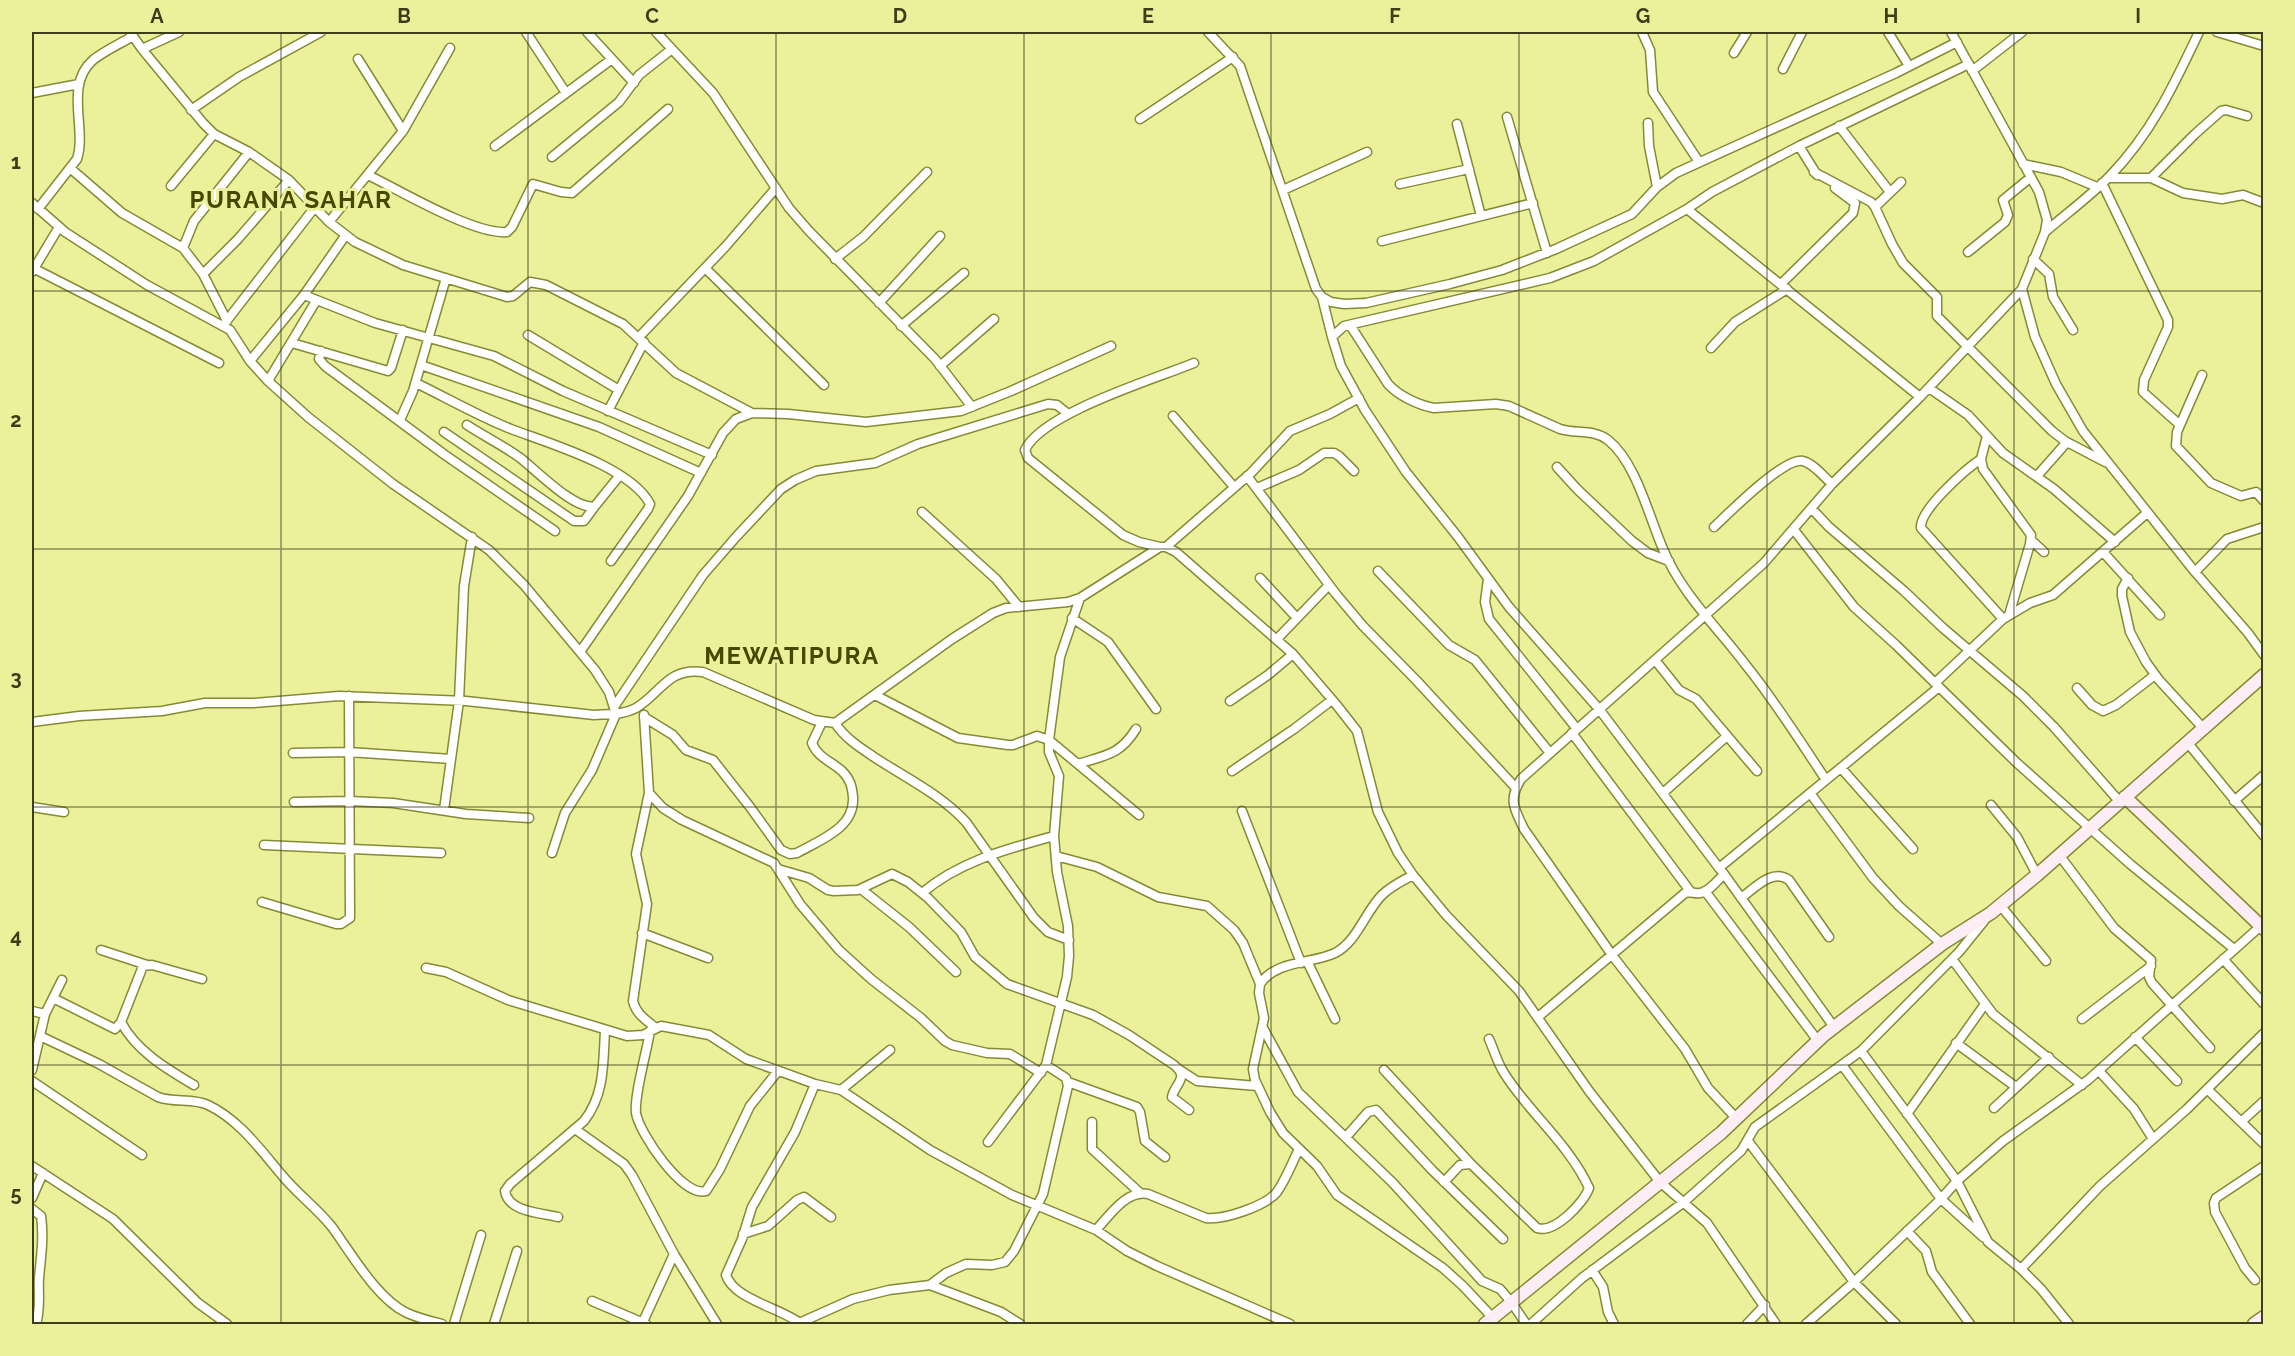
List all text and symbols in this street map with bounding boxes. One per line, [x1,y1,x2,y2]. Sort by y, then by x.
text: A [150,4,164,28]
text: B [397,4,411,28]
text: C [645,4,659,28]
text: D [893,4,907,28]
text: E [1142,4,1154,28]
text: F [1389,4,1401,28]
text: G [1636,4,1650,28]
text: H [1884,4,1898,28]
text: I [2135,4,2141,28]
text: 1 [11,150,21,174]
district label: PURANA SAHAR [190,185,392,214]
text: 2 [10,408,22,432]
district label: MEWATIPURA [704,641,880,670]
text: 3 [10,666,22,690]
text: 4 [10,924,22,948]
text: 5 [10,1182,22,1206]

